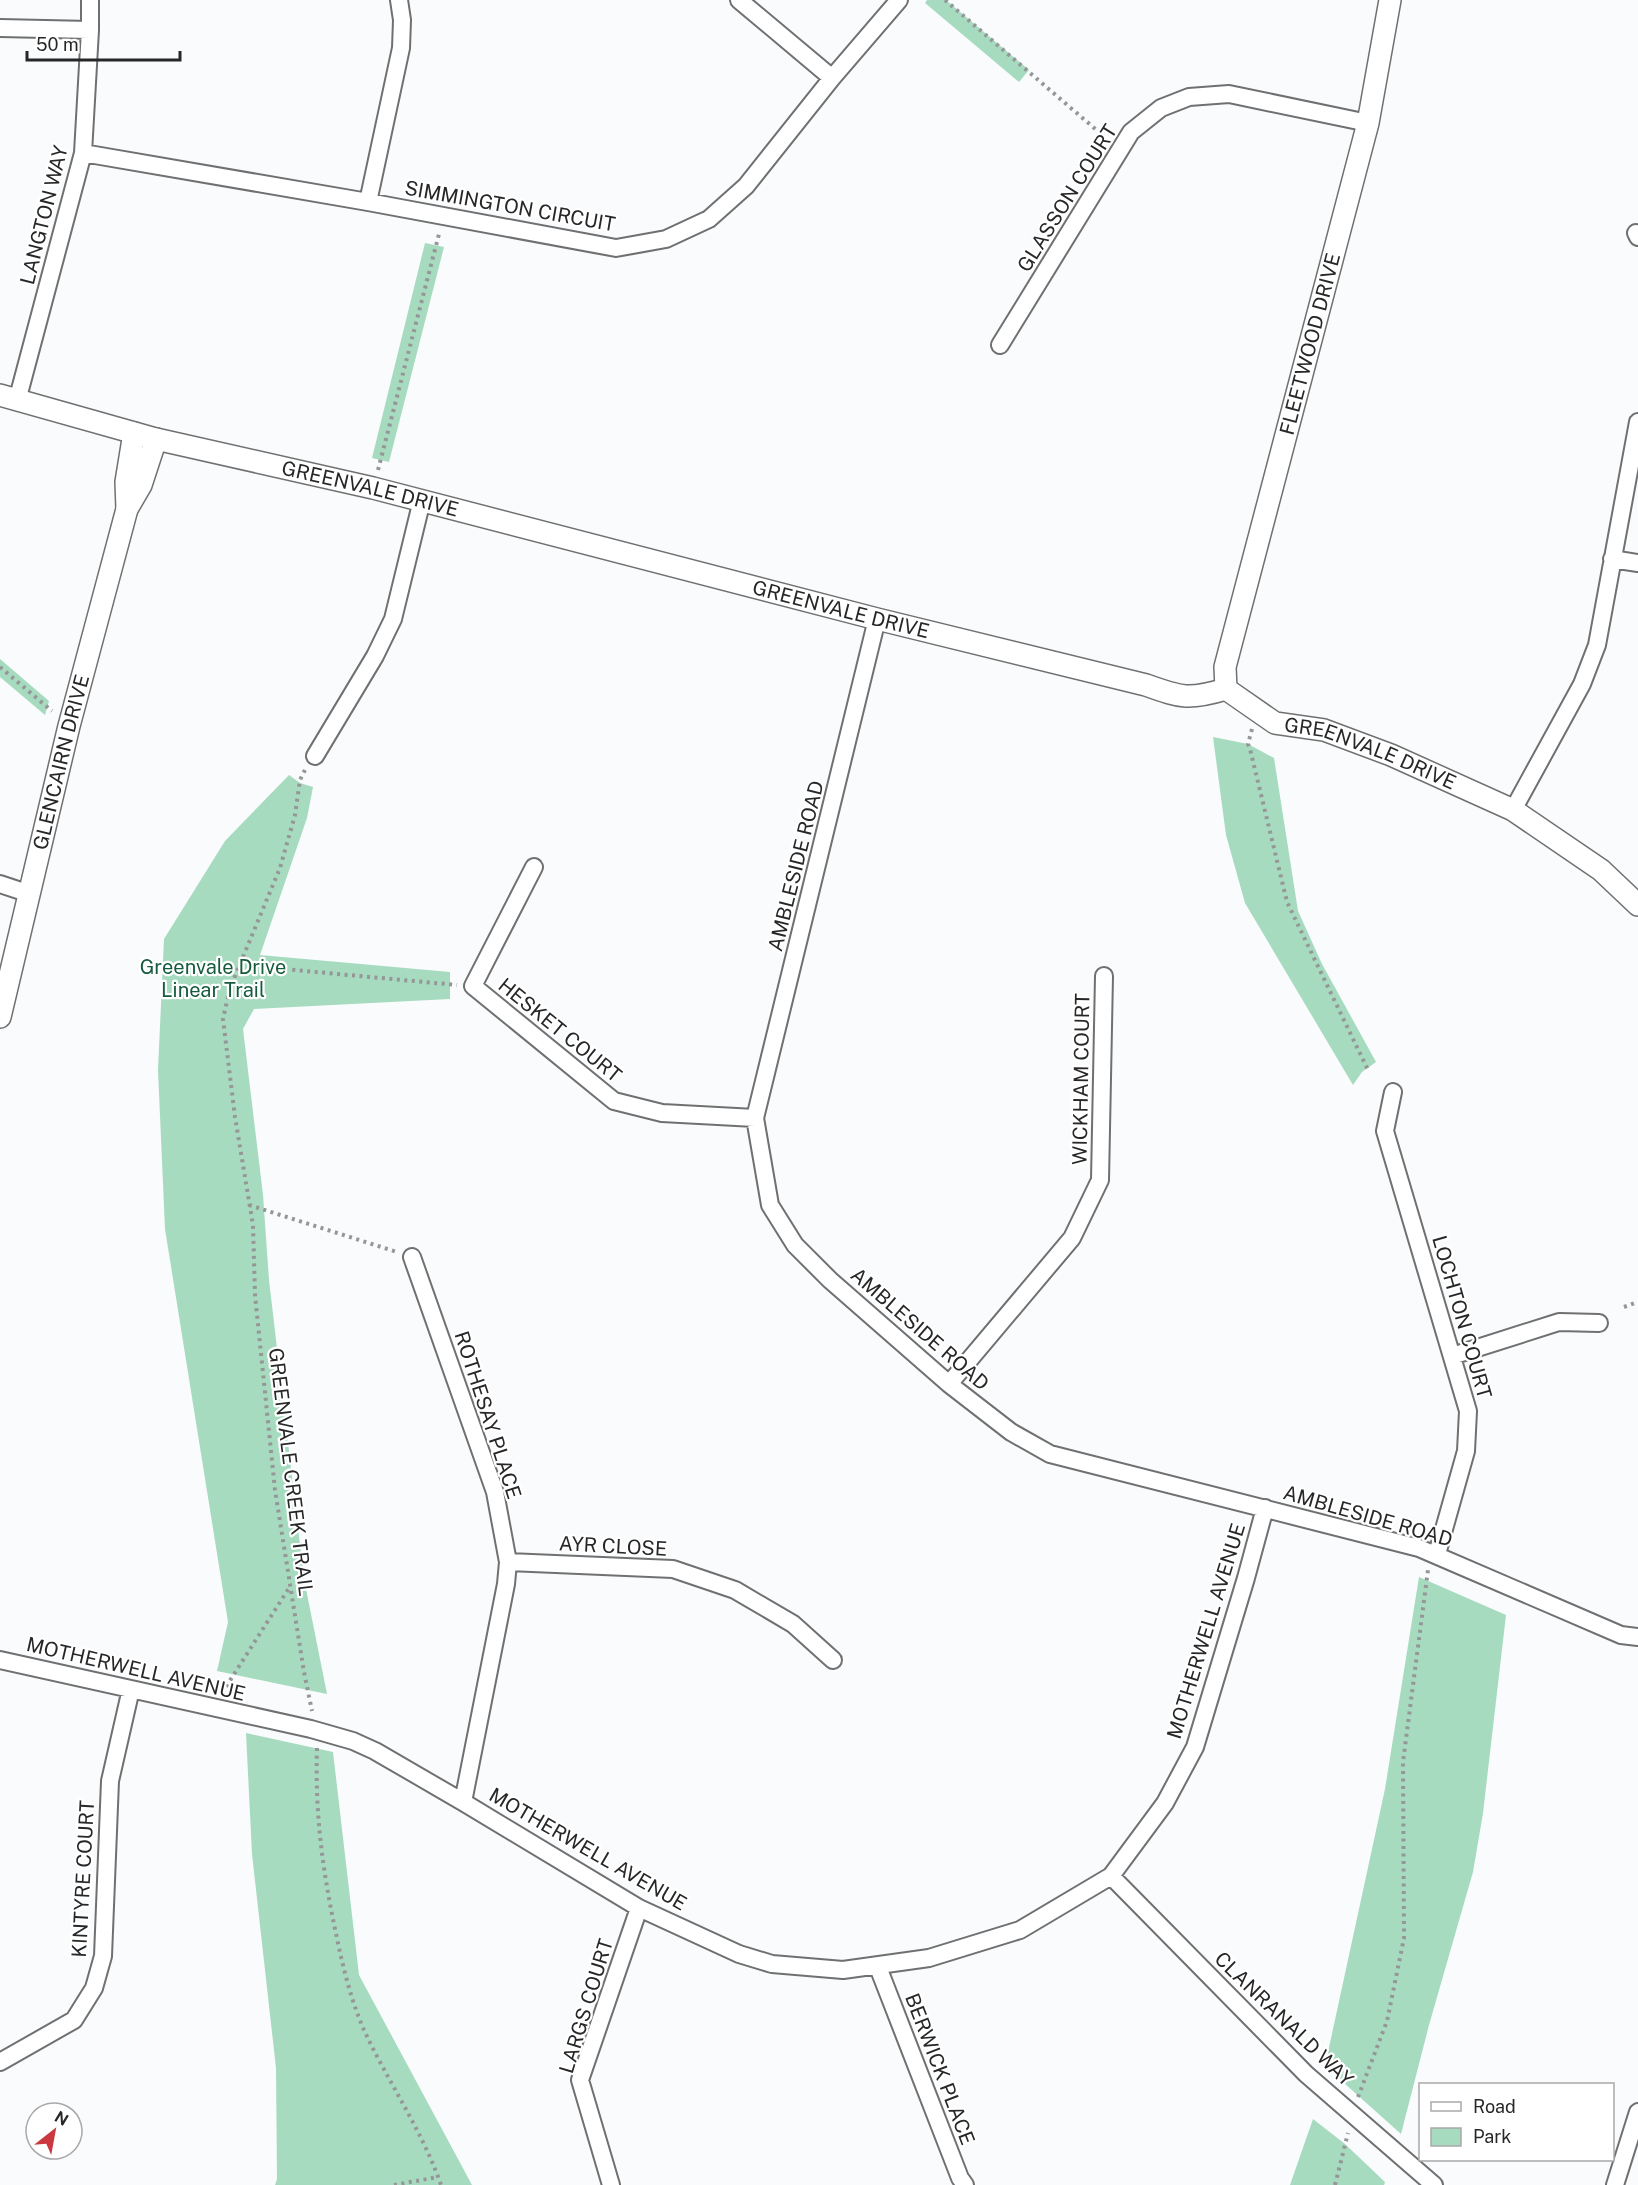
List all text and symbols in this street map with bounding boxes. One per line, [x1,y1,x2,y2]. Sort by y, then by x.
scale bar [27,24,180,62]
text: 50 m [36,34,79,55]
street label: GLASSON COURT [1012,120,1122,276]
street label: LANGTON WAY [15,143,73,287]
street label: SIMMINGTON CIRCUIT [403,176,617,236]
street label: FLEETWOOD DRIVE [1275,250,1345,438]
street label: GREENVALE DRIVE [279,456,461,522]
street label: GREENVALE DRIVE [750,575,932,643]
street label: GLENCAIRN DRIVE [28,672,94,852]
street label: GREENVALE DRIVE [1283,712,1460,795]
street label: AMBLESIDE ROAD [763,778,829,954]
park label: Greenvale Drive Linear Trail [140,955,286,1002]
street label: HESKET COURT [494,973,627,1087]
street label: WICKHAM COURT [1068,993,1094,1165]
street label: LOCHTON COURT [1427,1233,1497,1401]
street label: AMBLESIDE ROAD [846,1263,994,1395]
street label: ROTHESAY PLACE [450,1328,526,1502]
street label: GREENVALE CREEK TRAIL [264,1346,318,1598]
street label: AMBLESIDE ROAD [1281,1480,1455,1552]
street label: MOTHERWELL AVENUE [1162,1520,1250,1742]
street label: AYR CLOSE [558,1531,668,1561]
street label: MOTHERWELL AVENUE [24,1632,248,1706]
street label: MOTHERWELL AVENUE [485,1783,691,1915]
street label: KINTYRE COURT [67,1800,99,1958]
street label: LARGS COURT [554,1936,618,2076]
street label: CLANRANALD WAY [1210,1947,1358,2091]
street label: BERWICK PLACE [900,1990,980,2148]
legend [1419,2083,1614,2161]
text: Road [1473,2096,1516,2117]
north arrow [24,2101,84,2161]
text: N [51,2107,72,2130]
text: Park [1473,2126,1511,2147]

